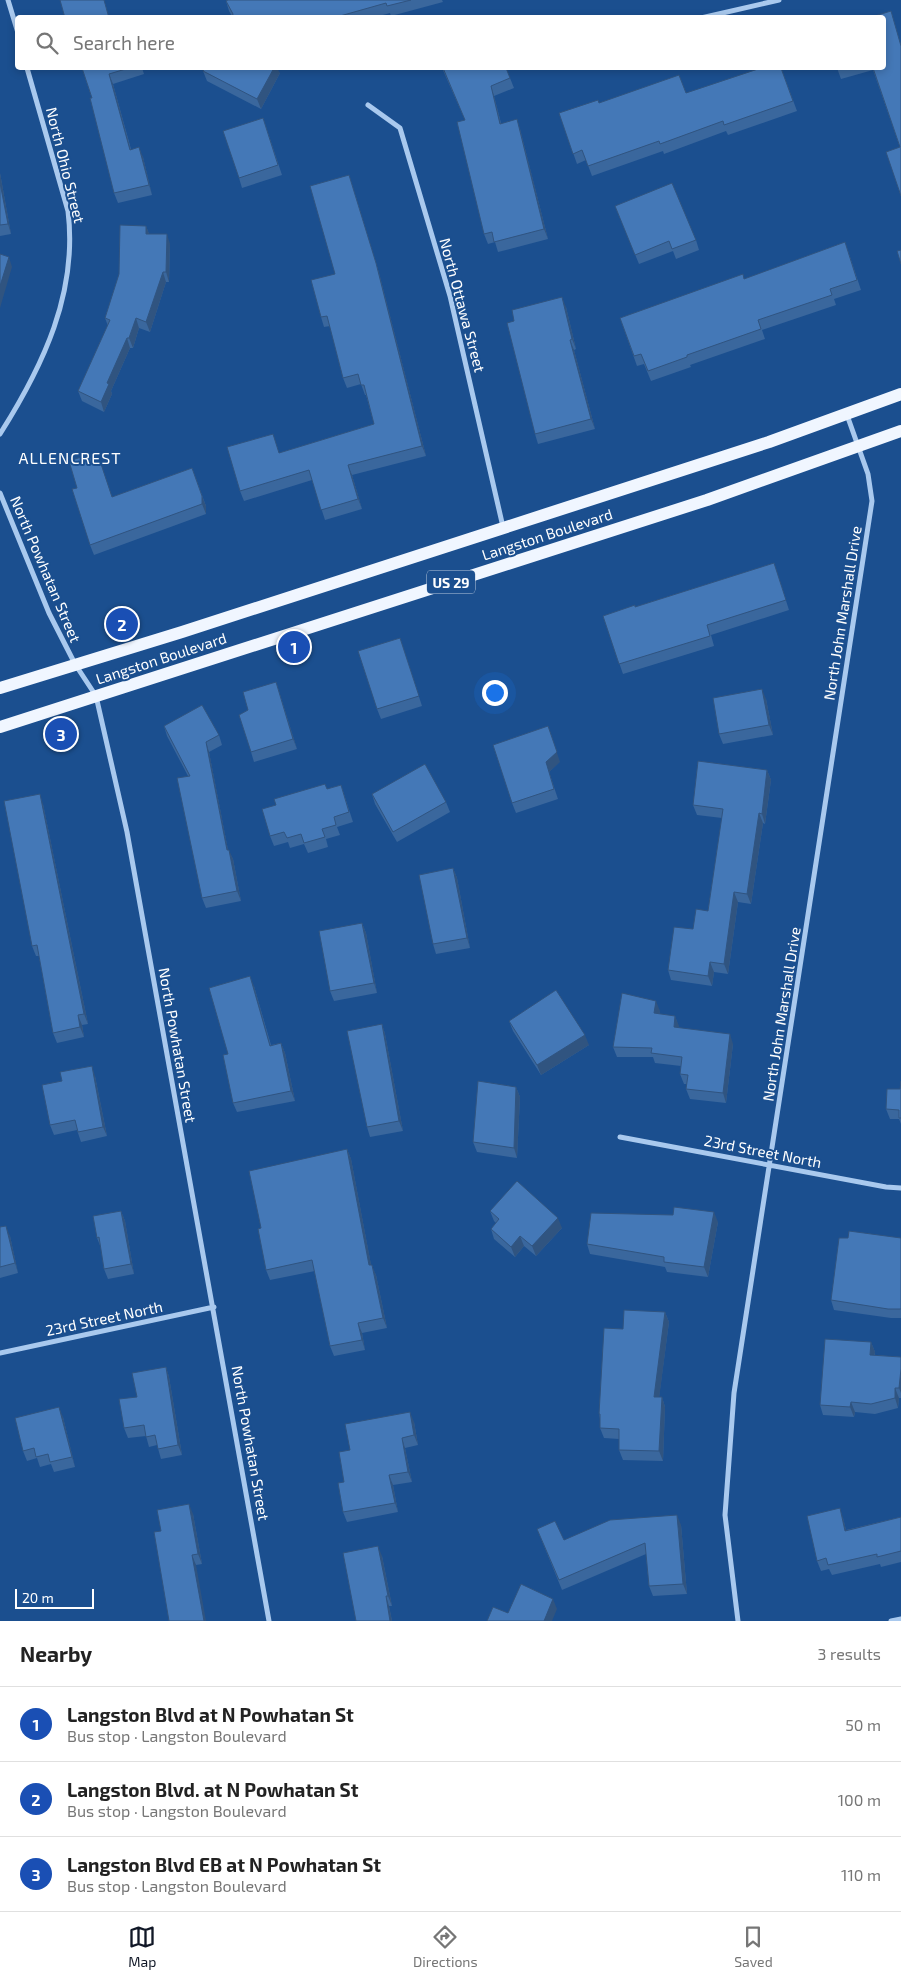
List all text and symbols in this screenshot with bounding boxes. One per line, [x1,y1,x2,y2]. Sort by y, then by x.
search box [15,15,886,70]
icon: search [33,29,61,57]
text: Search here [73,31,175,54]
street label: North Ohio Street [43,105,89,225]
street label: North Ottawa Street [436,236,490,374]
district label: ALLENCREST [19,448,121,467]
street label: North Powhatan Street [7,493,85,645]
street label: Langston Boulevard [479,504,615,564]
street label: North John Marshall Drive [819,524,865,702]
road number: US 29 [427,570,475,594]
pin: 2 [106,605,138,643]
street label: Langston Boulevard [93,628,229,688]
pin: 1 [278,628,310,666]
your location [482,680,508,706]
pin: 3 [45,715,77,753]
street label: North John Marshall Drive [758,925,804,1103]
street label: North Powhatan Street [155,966,201,1124]
street label: 23rd Street North [703,1131,823,1171]
street label: 23rd Street North [44,1297,164,1339]
street label: North Powhatan Street [228,1364,274,1522]
scale bar [15,1586,94,1609]
text: 20 m [22,1589,54,1606]
text: Nearby [20,1641,92,1666]
text: 3 results [818,1644,881,1663]
text: Langston Blvd at N Powhatan St [67,1703,354,1726]
text: 1 [33,1715,39,1734]
text: 50 m [845,1715,881,1734]
text: Bus stop · Langston Boulevard [67,1726,287,1745]
text: Langston Blvd. at N Powhatan St [67,1778,358,1801]
text: 2 [31,1790,41,1809]
text: 100 m [838,1790,881,1809]
text: Bus stop · Langston Boulevard [67,1801,287,1820]
text: Langston Blvd EB at N Powhatan St [67,1853,381,1876]
text: 3 [31,1865,41,1884]
text: 110 m [841,1865,881,1884]
text: Bus stop · Langston Boulevard [67,1876,287,1895]
tab: Map [128,1923,156,1970]
tab: Directions [413,1923,478,1970]
tab: Saved [734,1923,773,1970]

